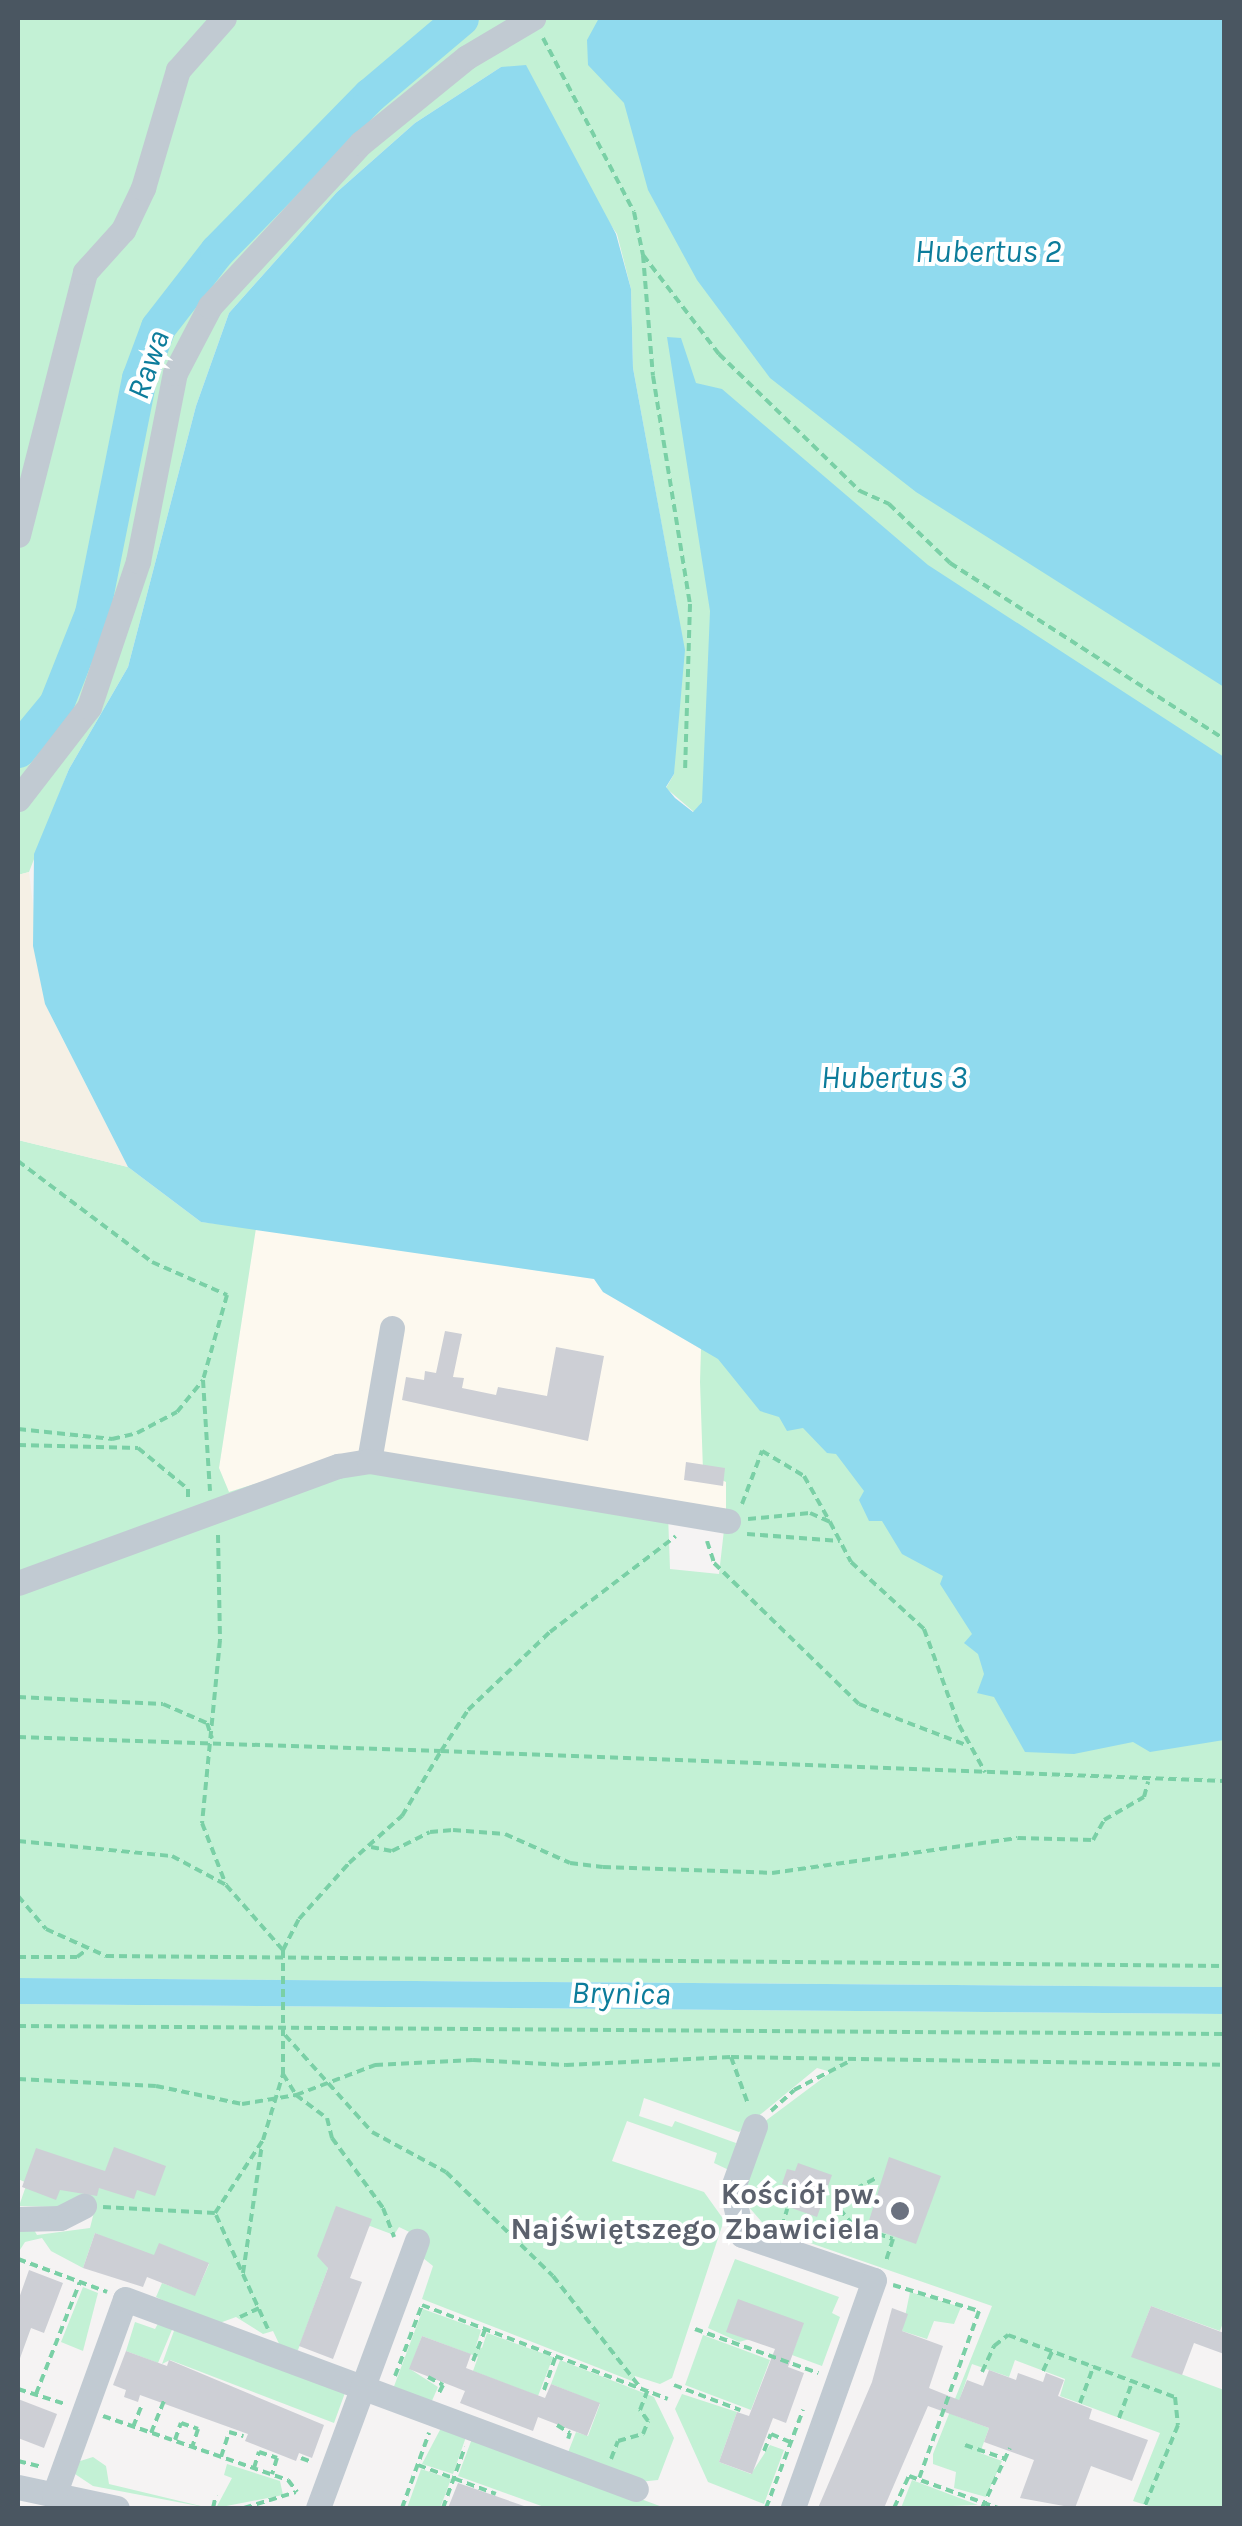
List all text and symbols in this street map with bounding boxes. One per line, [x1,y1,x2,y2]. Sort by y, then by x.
water label: Hubertus 2 [915,233,1061,271]
water label: Rawa [119,325,179,405]
water label: Hubertus 3 [821,1059,967,1097]
water label: Brynica [571,1974,671,2014]
place label: Kościół pw. Najświętszego Zbawiciela [510,2176,880,2246]
marker: Kościół pw. Najświętszego Zbawiciela [889,2200,911,2222]

